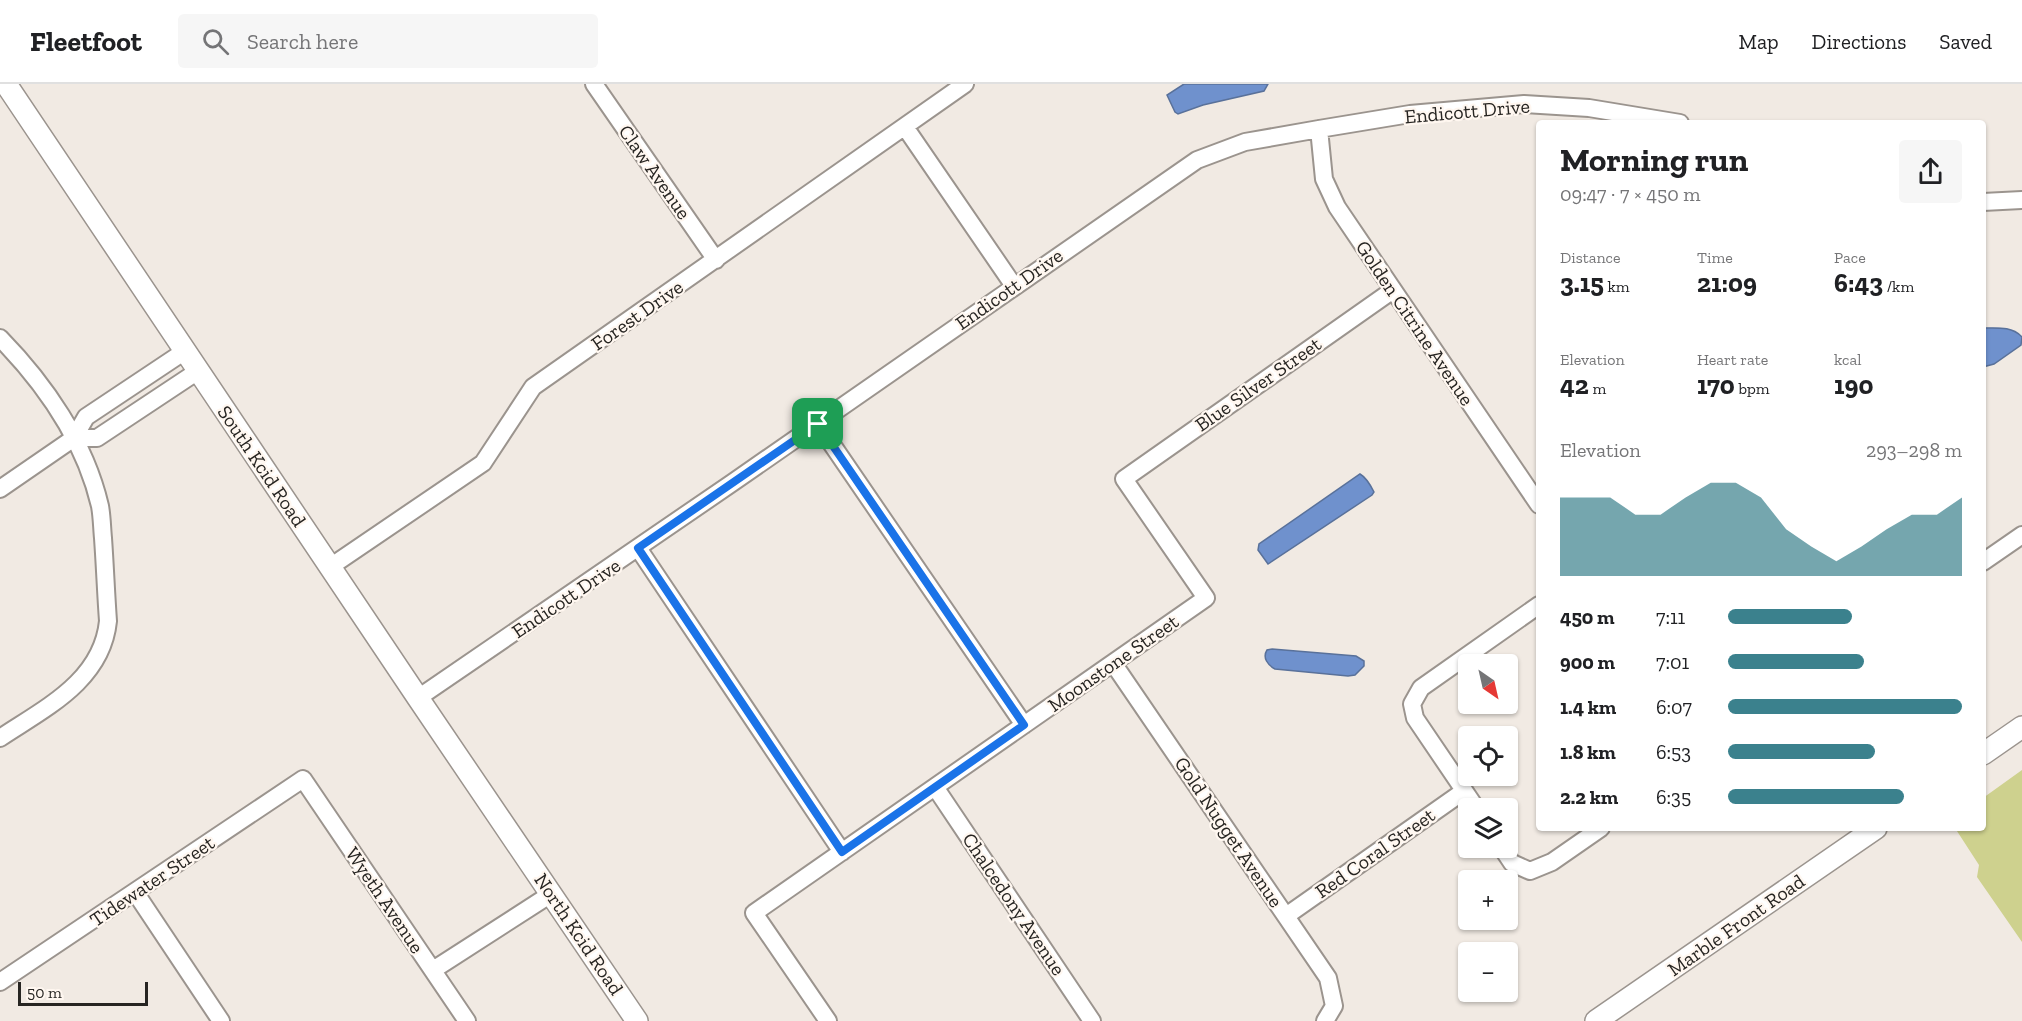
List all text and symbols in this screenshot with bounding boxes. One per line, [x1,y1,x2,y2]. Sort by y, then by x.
search box [178,14,598,68]
text: Fleetfoot [30,25,142,58]
icon: search [199,25,232,58]
text: Search here [247,28,358,55]
text: Map [1739,29,1779,54]
text: Directions [1812,29,1906,54]
text: Saved [1939,29,1992,54]
street label: Endicott Drive [1403,94,1531,128]
street label: Claw Avenue [614,120,696,224]
text: Morning run [1560,140,1748,179]
button: share [1899,140,1962,203]
text: 09:47 · 7 × 450 m [1560,182,1701,206]
street label: Golden Citrine Avenue [1351,236,1479,410]
street label: Endicott Drive [951,243,1067,335]
text: Distance [1560,248,1621,267]
text: Time [1697,248,1733,267]
text: Pace [1834,248,1866,267]
text: 3.15 [1560,267,1604,299]
text: 21:09 [1697,267,1757,299]
text: 6:43 [1834,267,1883,299]
street label: Forest Drive [586,275,688,355]
text: km [1604,277,1630,296]
text: /km [1883,277,1914,296]
street label: Blue Silver Street [1190,331,1326,436]
text: Elevation [1560,350,1625,369]
text: Heart rate [1697,350,1768,369]
text: kcal [1834,350,1861,369]
text: 42 [1560,369,1589,401]
text: 170 [1697,369,1735,401]
text: 190 [1834,369,1873,401]
text: m [1589,379,1606,398]
text: bpm [1735,379,1770,398]
pin [792,398,843,449]
street label: South Kcid Road [213,401,311,531]
icon: arrive [801,407,834,440]
text: Elevation [1560,438,1641,462]
text: 293–298 m [1866,438,1962,462]
street label: Endicott Drive [507,553,625,643]
text: 450 m [1560,605,1615,629]
text: 7:11 [1656,605,1685,629]
street label: Moonstone Street [1043,609,1183,717]
text: 900 m [1560,650,1615,674]
text: 7:01 [1656,650,1689,674]
north arrow [1458,654,1518,714]
map controls [1458,654,1518,1002]
text: 1.4 km [1560,695,1616,719]
text: 6:07 [1656,695,1692,719]
button: locate [1458,726,1518,786]
text: 1.8 km [1560,740,1616,764]
text: 6:53 [1656,740,1691,764]
street label: Gold Nugget Avenue [1170,752,1288,912]
text: 2.2 km [1560,785,1618,809]
text: 6:35 [1656,785,1691,809]
button: layers [1458,798,1518,858]
street label: Red Coral Street [1310,802,1440,903]
street label: Chalcedony Avenue [957,828,1071,980]
street label: Tidewater Street [85,830,219,932]
street label: Wyeth Avenue [341,842,429,958]
street label: North Kcid Road [529,869,629,999]
street label: Marble Front Road [1663,869,1809,981]
button: + [1458,870,1518,930]
button: − [1458,942,1518,1002]
scale bar [18,979,148,1006]
text: 50 m [27,983,62,1002]

